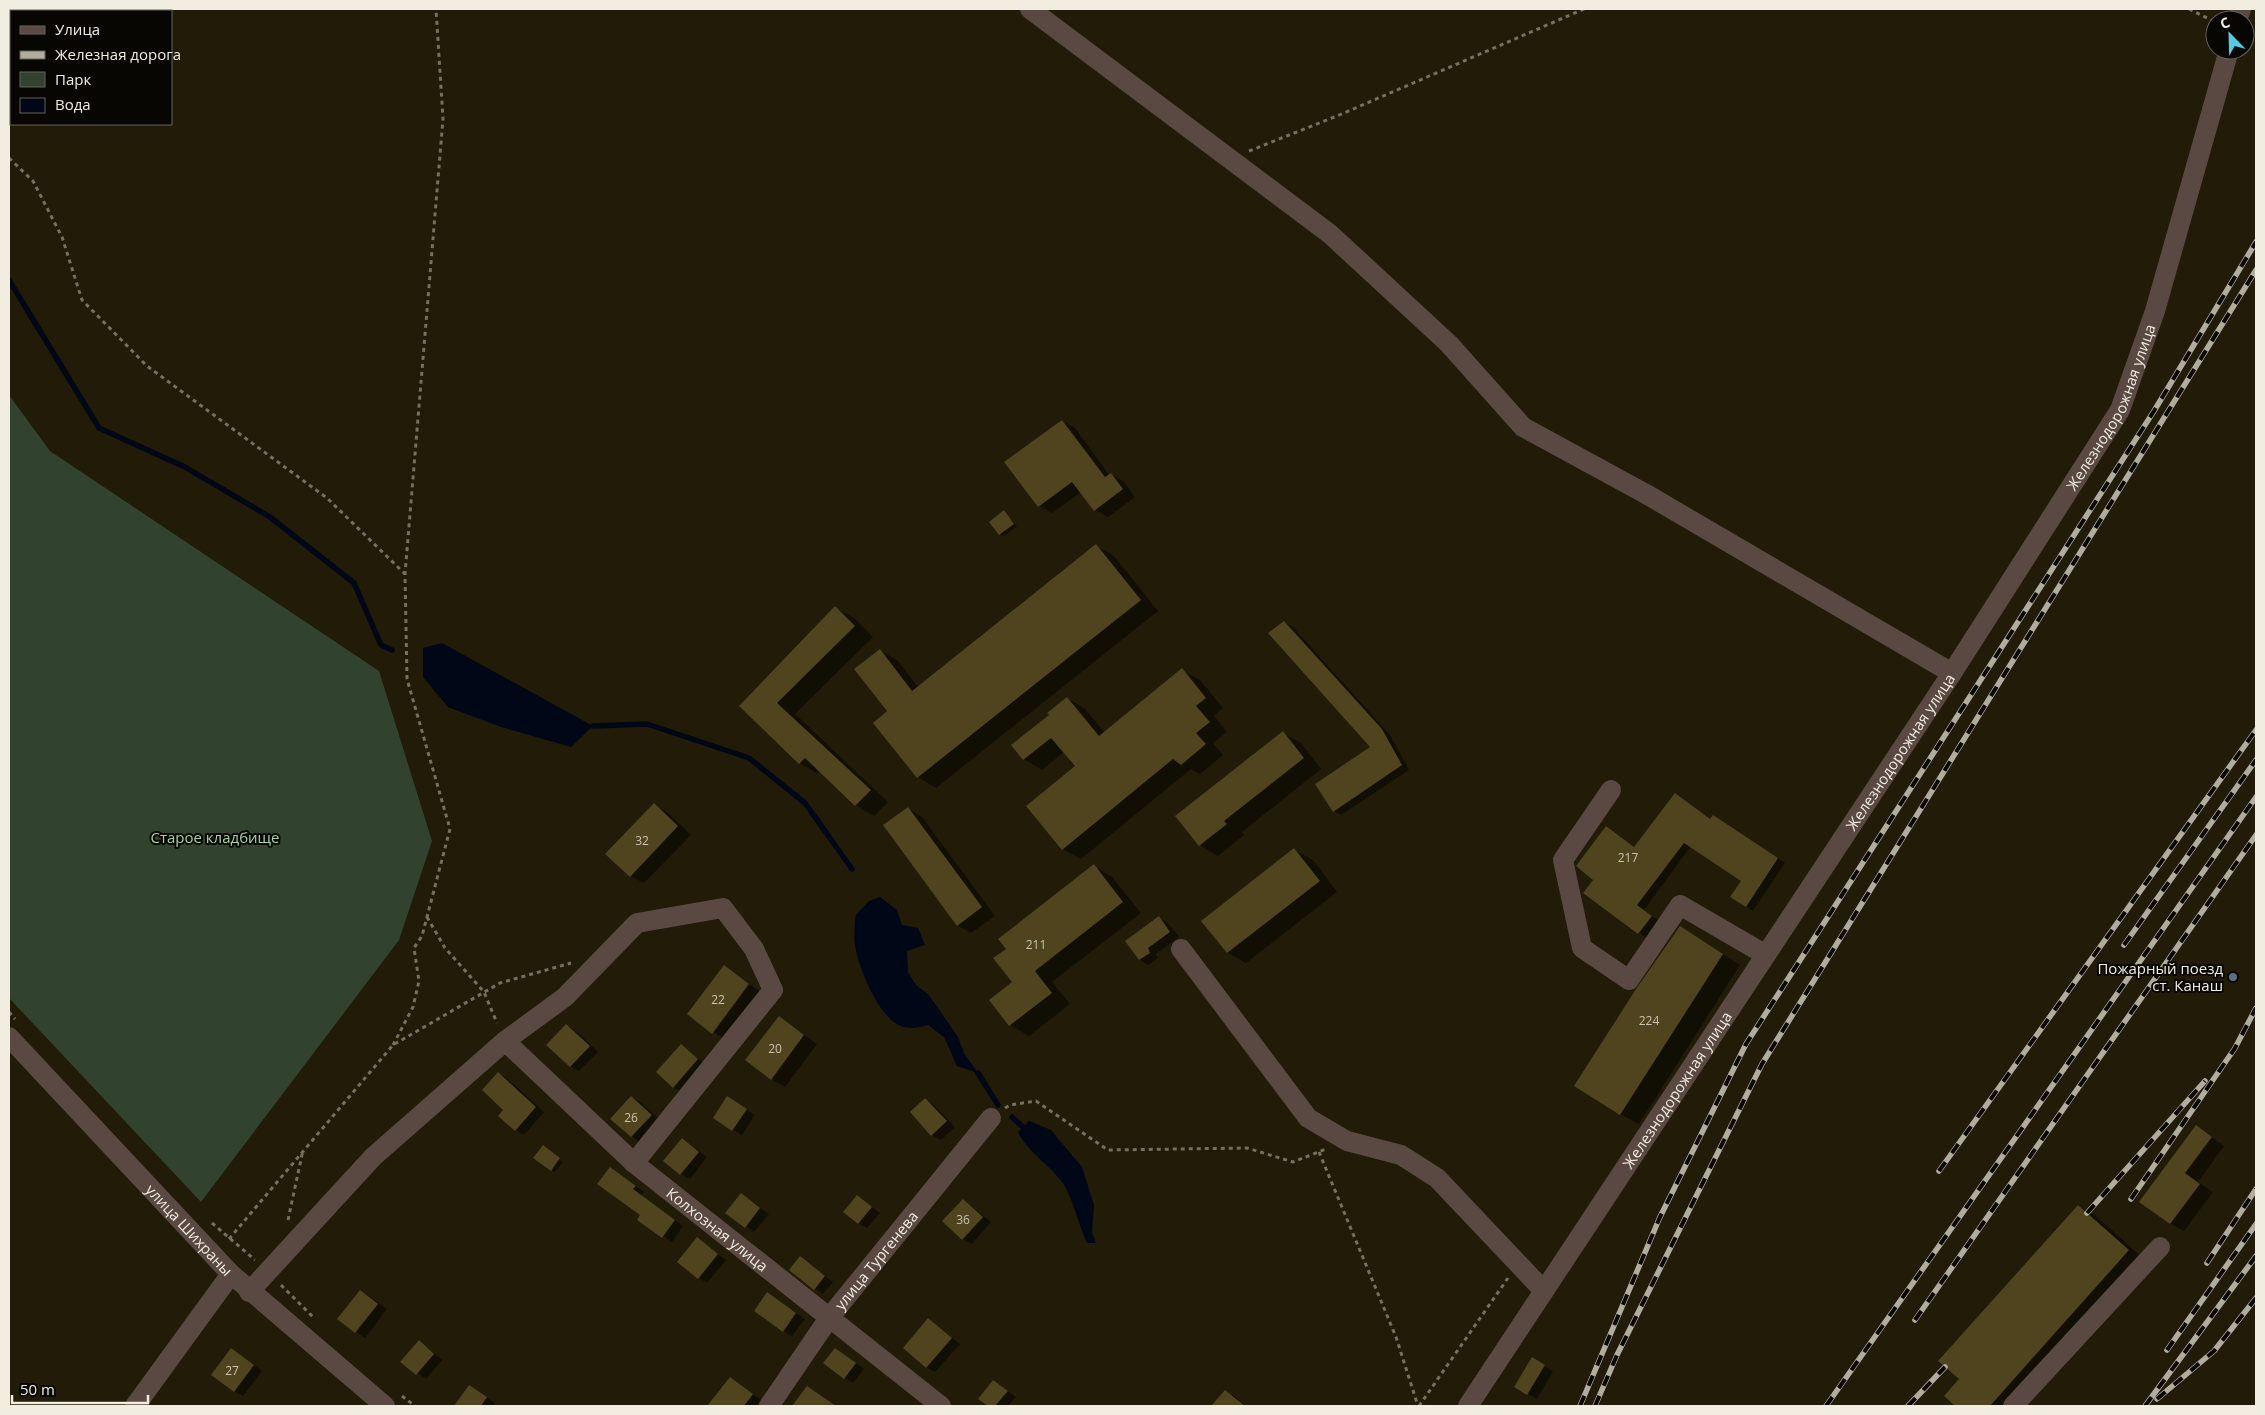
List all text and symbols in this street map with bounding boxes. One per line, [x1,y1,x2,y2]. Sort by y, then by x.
legend [10,10,172,125]
north arrow [2205,10,2255,60]
text: С [2217,12,2233,33]
text: Улица [55,19,100,39]
text: Железная дорога [55,44,181,64]
text: Парк [55,69,91,89]
text: Вода [55,94,91,114]
street label: Железнодорожная улица [2061,321,2160,494]
street label: Железнодорожная улица [1841,669,1959,834]
park label: Старое кладбище [151,827,280,847]
house number: 32 [635,832,649,849]
house number: 217 [1618,849,1638,866]
house number: 211 [1026,936,1046,953]
place label: Пожарный поезд ст. Канаш [2097,958,2223,995]
marker: Пожарный поезд ст. Канаш [2227,971,2239,983]
house number: 22 [711,991,725,1008]
street label: Железнодорожная улица [1618,1007,1736,1172]
house number: 224 [1639,1012,1659,1029]
house number: 20 [768,1040,782,1057]
house number: 26 [624,1109,638,1126]
street label: улица Шихраны [142,1180,237,1280]
street label: Колхозная улица [662,1183,772,1276]
street label: улица Тургенева [830,1206,922,1314]
house number: 36 [956,1211,970,1228]
house number: 27 [225,1362,239,1379]
scale bar [12,1372,149,1404]
text: 50 m [20,1379,55,1399]

